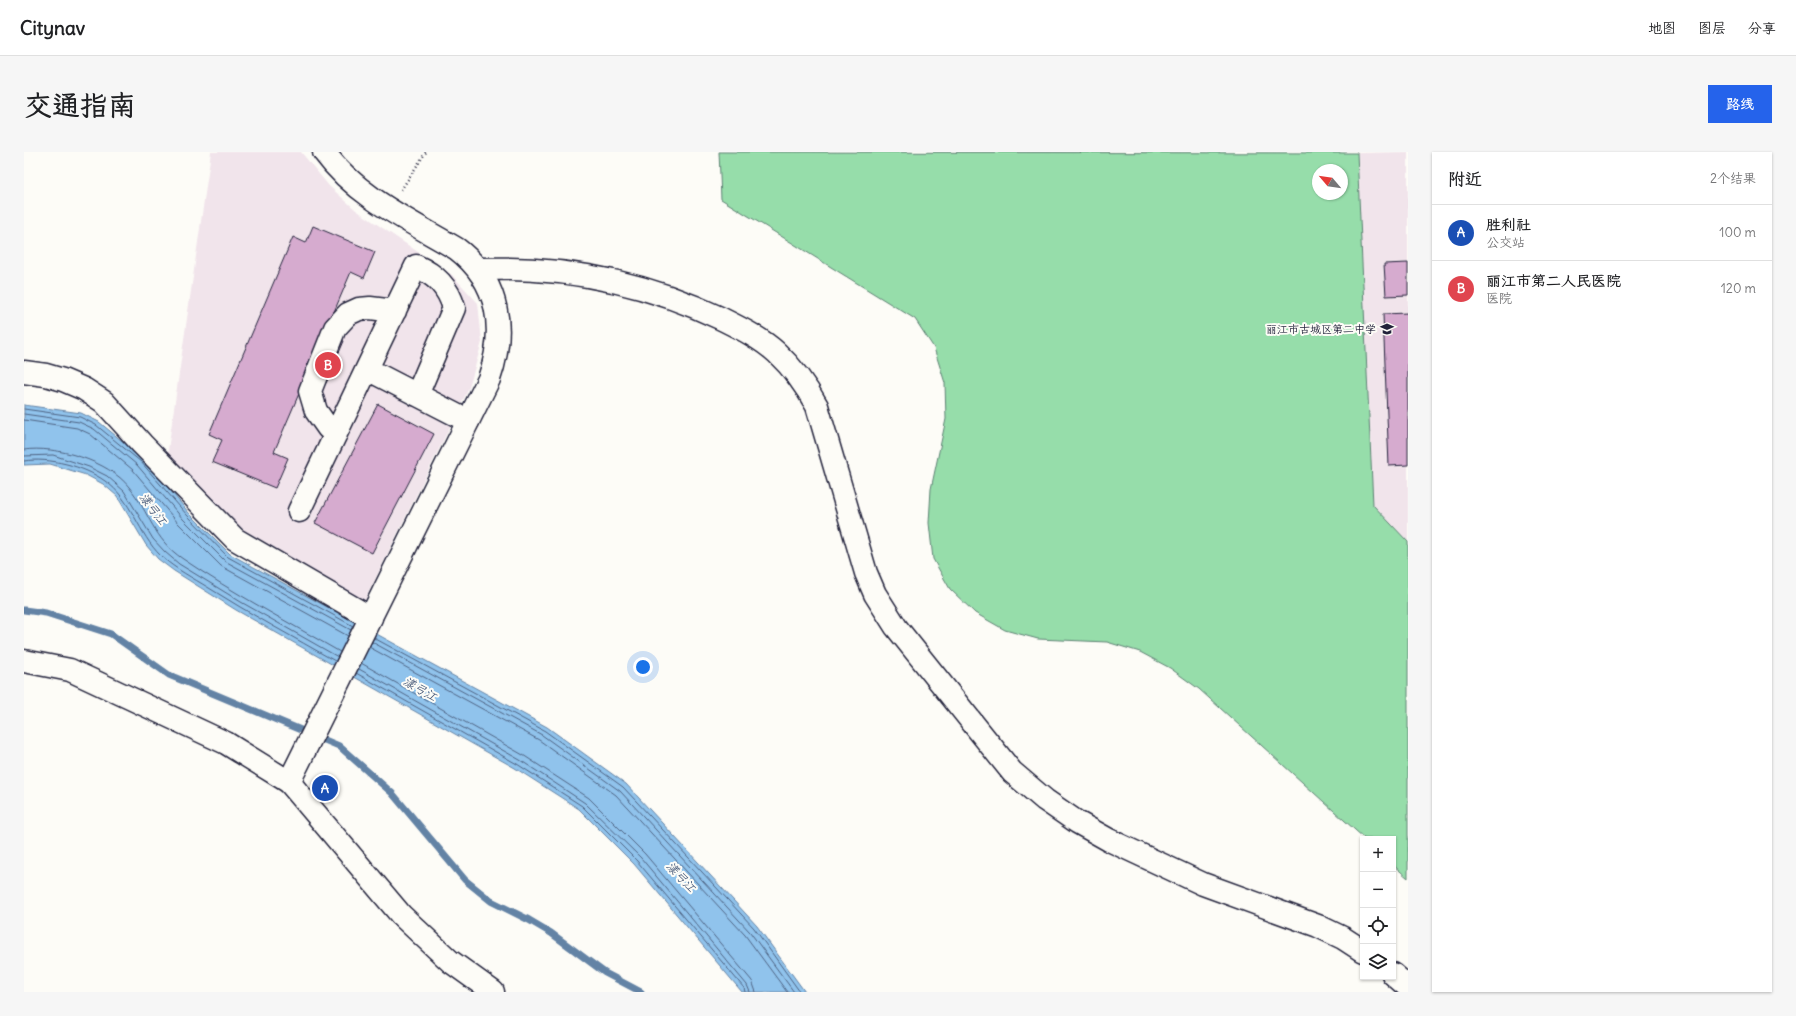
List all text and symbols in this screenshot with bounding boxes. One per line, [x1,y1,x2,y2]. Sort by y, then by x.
text: Citynav [20,16,85,40]
text: 地图 [1648,19,1676,37]
text: 图层 [1698,19,1726,37]
text: 分享 [1748,19,1776,37]
button: 路线 [1708,85,1772,123]
text: 交通指南 [24,87,136,123]
north arrow [1312,164,1348,200]
text: 附近 [1448,168,1482,190]
text: 2个结果 [1710,170,1756,187]
text: 胜利社 [1486,215,1531,234]
text: A [1457,224,1465,241]
text: 100 m [1719,224,1756,241]
text: 公交站 [1486,234,1525,251]
text: 丽江市第二人民医院 [1486,271,1621,290]
text: B [1457,280,1465,297]
text: 120 m [1721,280,1756,297]
text: 医院 [1486,290,1512,307]
school or university icon: 丽江市古城区第二中学 [1379,321,1395,337]
place label: 丽江市古城区第二中学 [1266,322,1376,336]
pin: B [315,350,341,380]
water label: 漾弓江 [137,490,171,528]
your location [633,657,653,677]
water label: 漾弓江 [401,673,440,705]
pin: A [312,773,338,803]
map controls [1360,836,1396,980]
button: + [1360,836,1396,872]
water label: 漾弓江 [664,858,700,896]
button: − [1360,872,1396,908]
button: locate [1360,908,1396,944]
button: layers [1360,944,1396,980]

